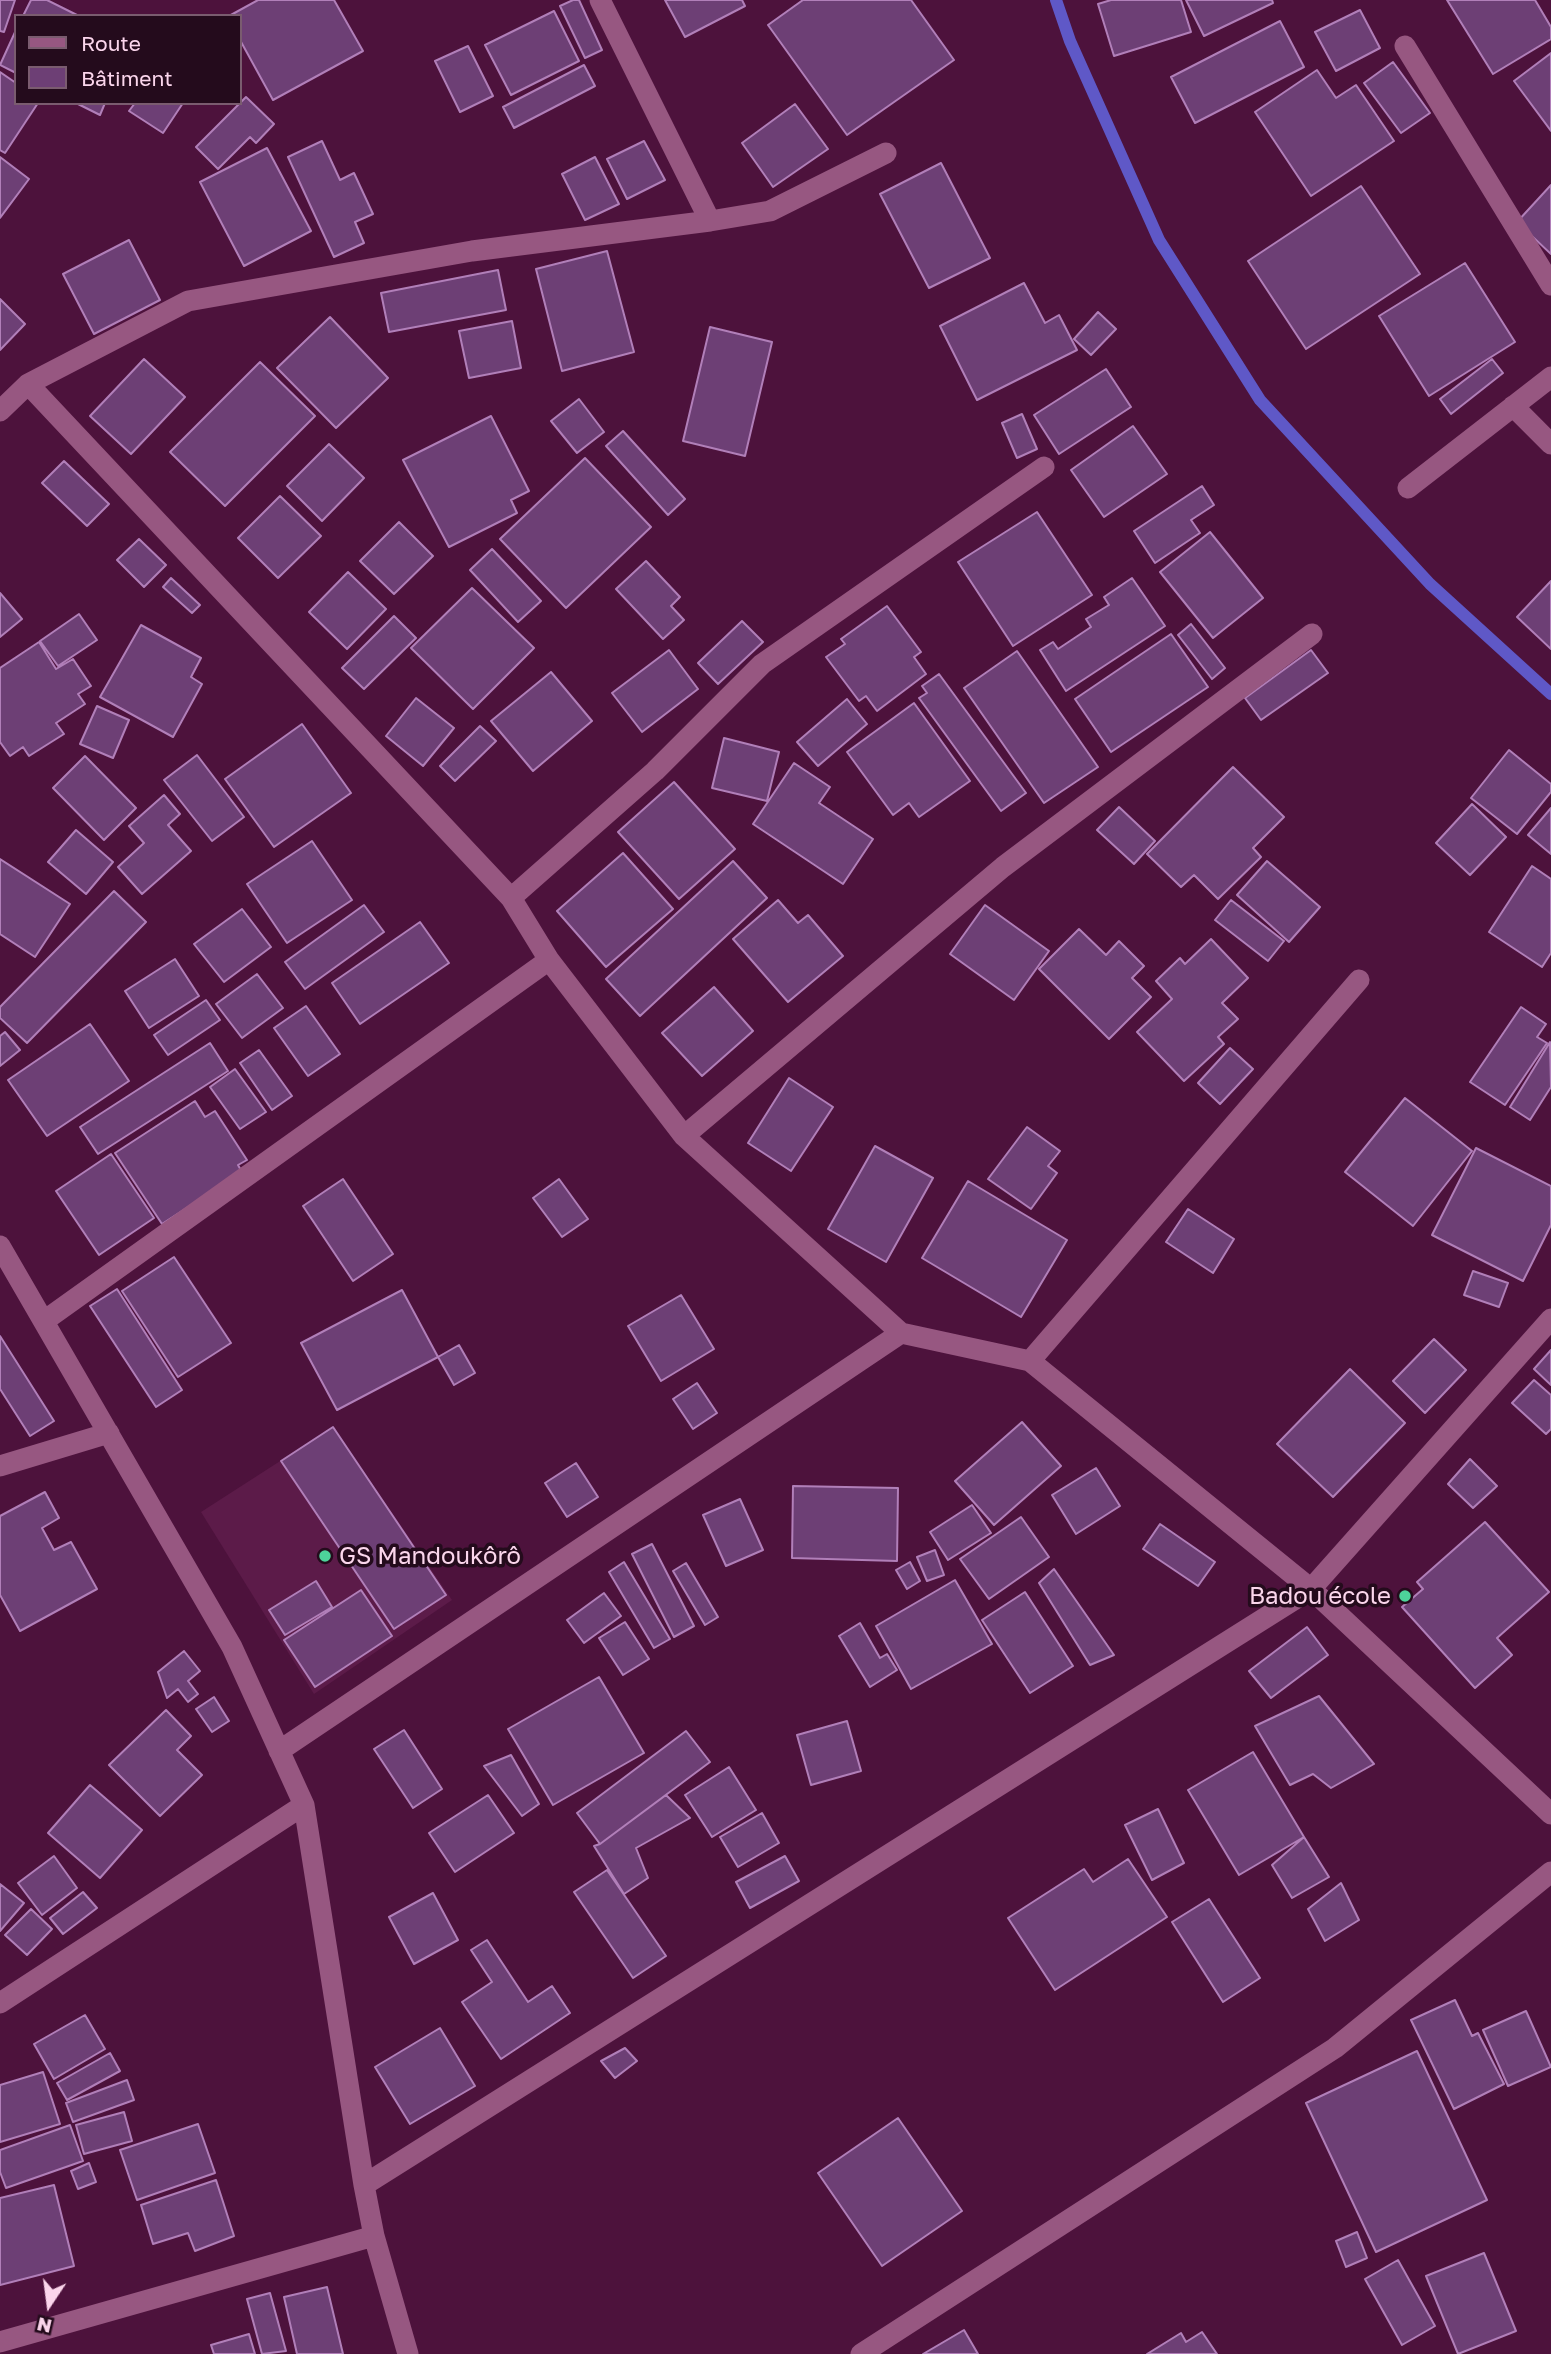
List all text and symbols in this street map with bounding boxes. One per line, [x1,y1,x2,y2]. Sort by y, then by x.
legend [14,14,242,105]
text: Route [81,30,141,56]
text: Bâtiment [81,65,173,91]
place label: GS Mandoukôrô [339,1542,521,1570]
marker: GS Mandoukôrô [317,1548,333,1564]
place label: Badou école [1249,1582,1391,1610]
marker: Badou école [1397,1588,1413,1604]
north arrow [14,2270,84,2340]
text: N [35,2313,54,2339]

